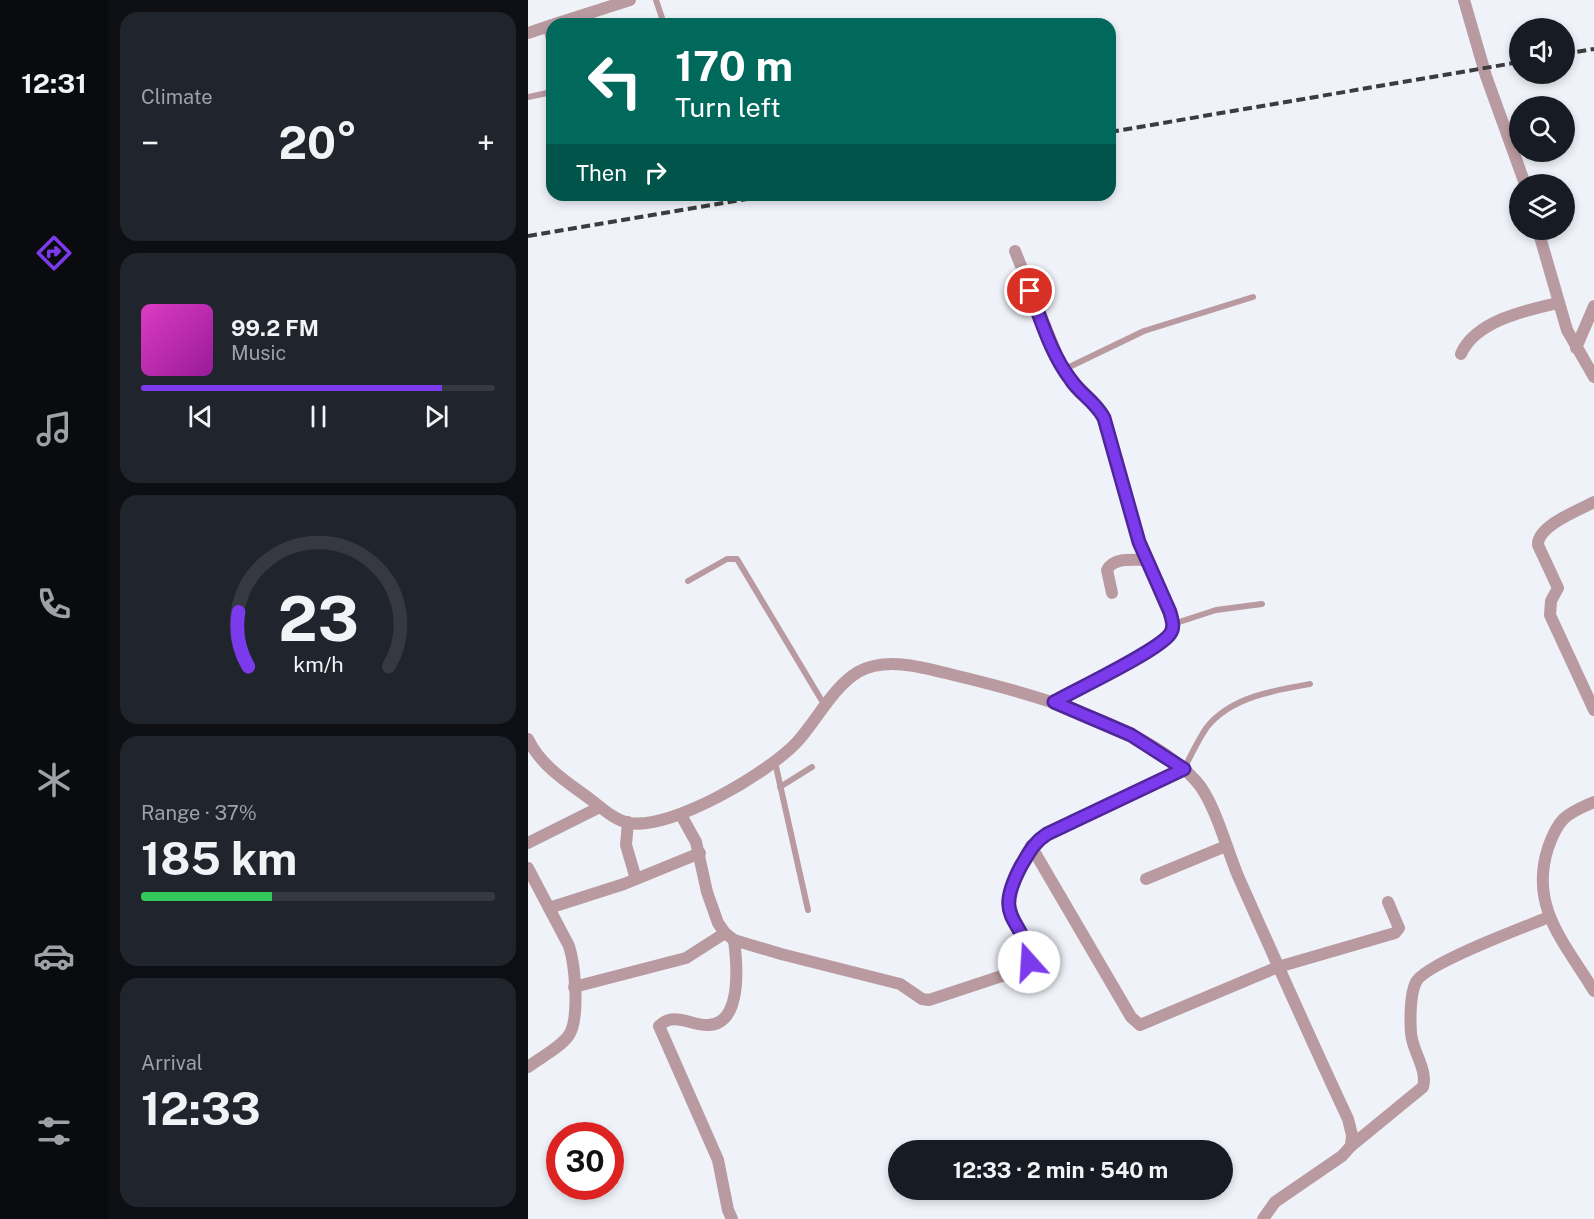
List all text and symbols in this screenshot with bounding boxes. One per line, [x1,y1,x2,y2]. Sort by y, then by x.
map controls [1509,18,1575,240]
button: sound [1509,18,1575,84]
text: 170 m [675,41,793,90]
icon: left [576,42,654,120]
text: 12:31 [21,67,87,99]
text: Climate [141,85,213,109]
text: Turn left [675,91,781,123]
button: search [1509,96,1575,162]
text: 20° [279,116,357,169]
text: − [141,124,159,162]
text: + [477,124,495,162]
icon: right [639,156,672,189]
text: Then [576,160,627,186]
button: layers [1509,174,1575,240]
icon: directions [33,232,75,274]
pin [1004,265,1055,316]
icon: arrive [1013,274,1046,307]
text: 99.2 FM [231,315,319,341]
text: Music [231,341,286,365]
icon: previous [184,400,217,433]
icon: pause [302,400,335,433]
icon: next [420,400,453,433]
icon: music [33,408,75,450]
text: 23 [277,582,359,655]
icon: phone [33,583,75,625]
text: km/h [293,652,343,677]
icon: climate [33,759,75,801]
text: Range · 37% [141,801,257,825]
text: 185 km [141,832,297,885]
position arrow [997,930,1061,994]
icon: car [33,935,75,977]
text: Arrival [141,1051,203,1075]
text: 12:33 [141,1082,261,1135]
icon: filters [33,1110,75,1152]
speed limit sign: 30 [546,1122,624,1200]
text: 12:33 · 2 min · 540 m [953,1157,1168,1183]

